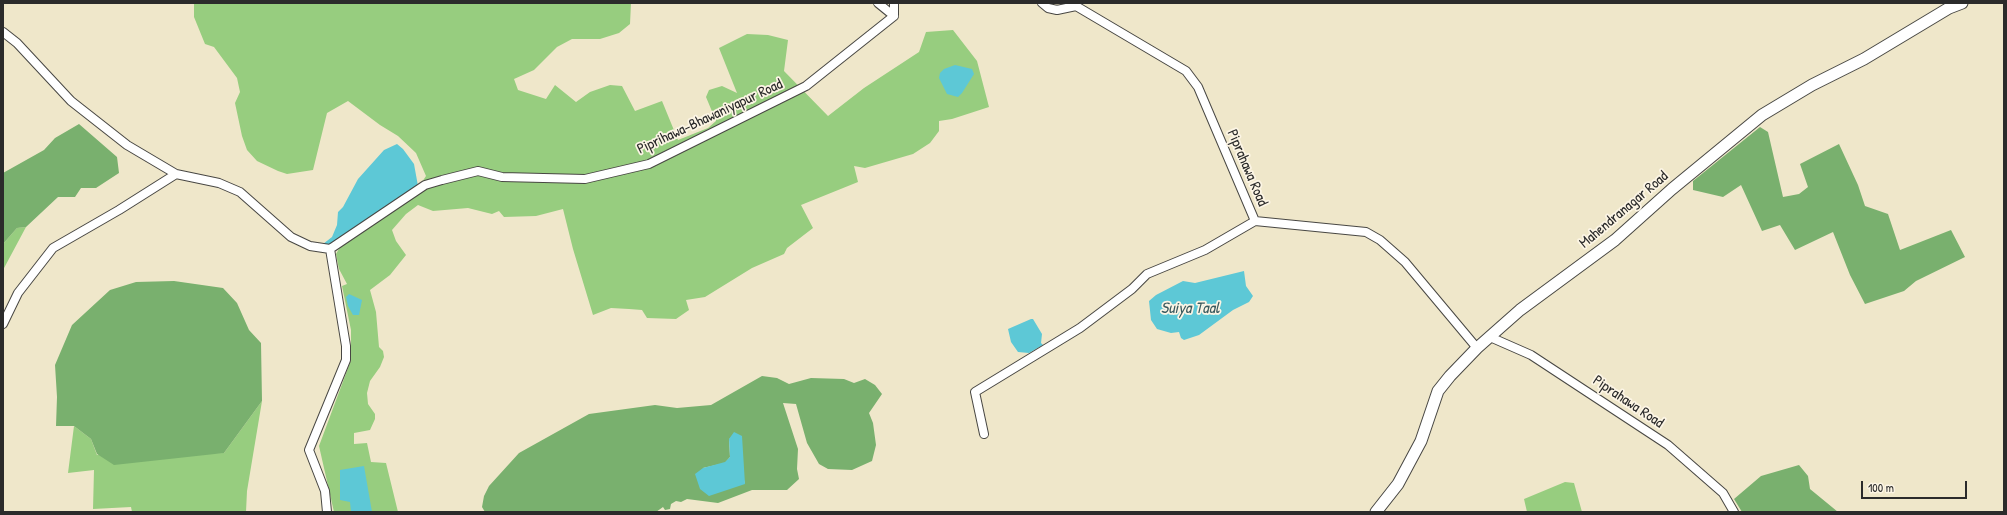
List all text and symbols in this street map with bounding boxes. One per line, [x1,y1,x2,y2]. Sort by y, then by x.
street label: Piprihawa-Bhawaniyapur Road [634,75,786,159]
street label: Piprahawa Road [1223,127,1271,209]
street label: Mahendranagar Road [1576,168,1672,252]
water label: Suiya Taal [1161,299,1219,319]
street label: Piprahawa Road [1589,372,1667,432]
scale bar [1863,473,1969,499]
text: 100 m [1868,479,1894,496]

